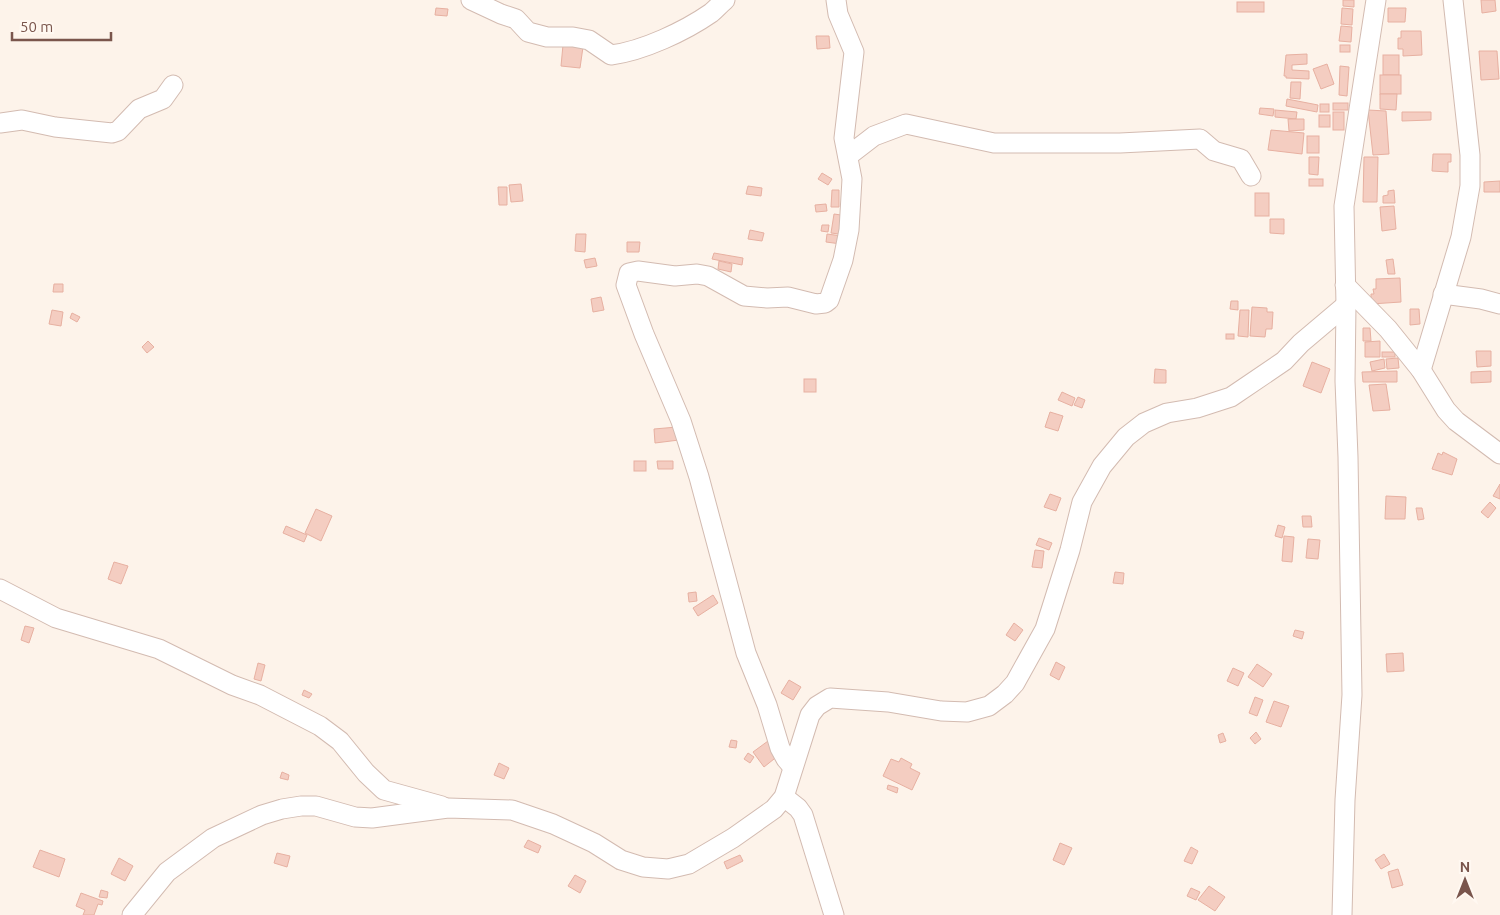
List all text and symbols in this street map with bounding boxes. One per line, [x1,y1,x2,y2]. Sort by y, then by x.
scale bar [12,10,111,42]
text: 50 m [20,18,53,35]
north arrow [1440,855,1490,905]
text: N [1460,859,1470,875]

